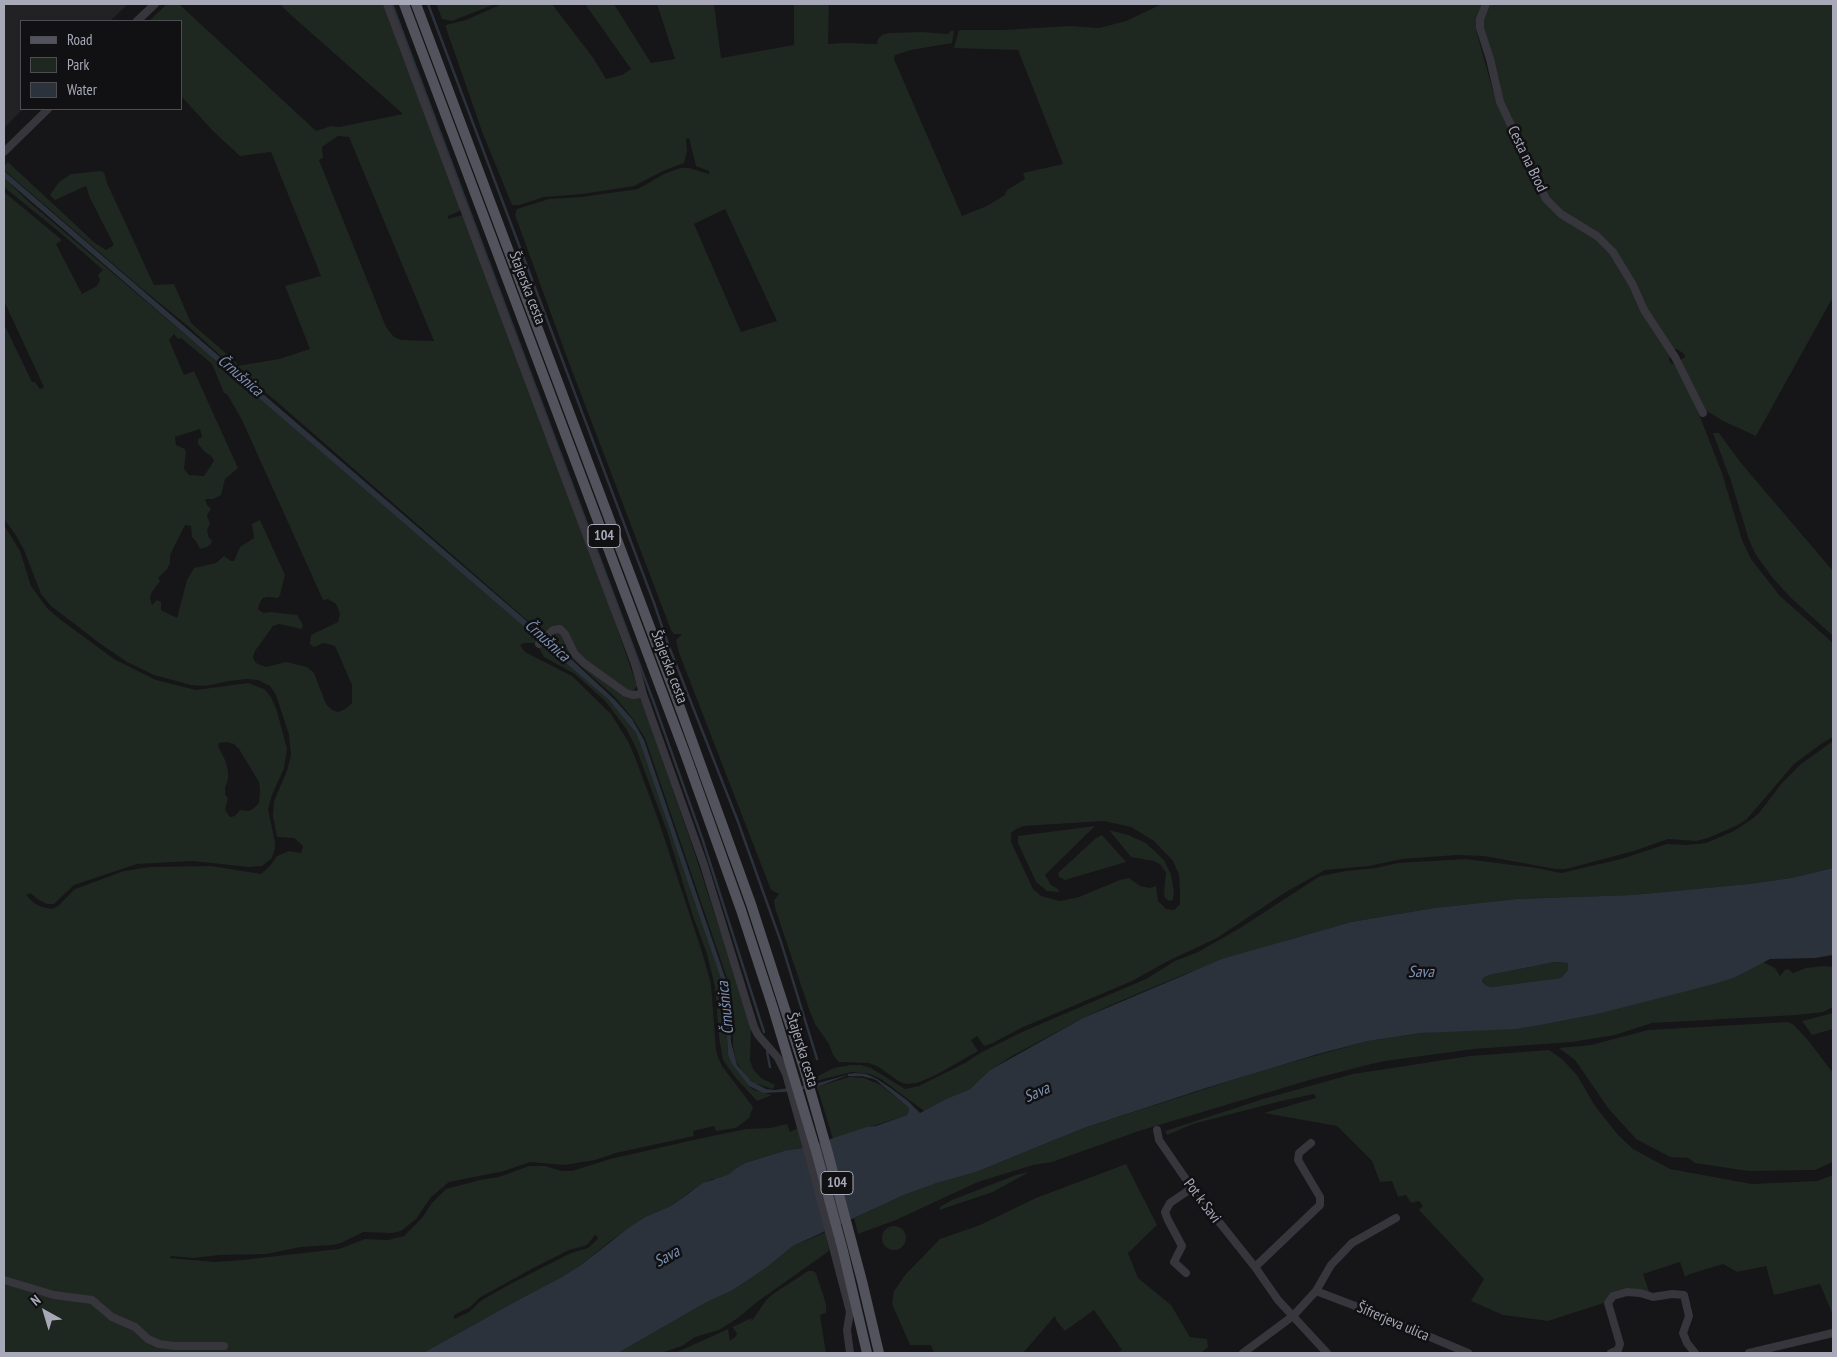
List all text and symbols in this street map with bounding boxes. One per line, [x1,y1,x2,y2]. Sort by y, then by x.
legend [20,20,182,110]
text: Road [67,30,93,49]
text: Park [67,55,89,74]
text: Water [67,80,97,99]
street label: Cesta na Brod [1503,123,1551,195]
street label: Štajerska cesta [505,249,549,327]
water label: Črnušnica [214,351,266,401]
road number: 104 [588,524,620,548]
water label: Črnušnica [521,616,573,666]
street label: Štajerska cesta [647,628,691,706]
water label: Sava [1408,962,1434,982]
water label: Črnušnica [714,980,738,1036]
street label: Štajerska cesta [782,1011,822,1089]
water label: Sava [1021,1079,1053,1107]
road number: 104 [821,1172,853,1194]
street label: Pot k Savi [1180,1175,1224,1227]
water label: Sava [651,1242,683,1272]
north arrow [20,1287,70,1337]
text: N [27,1291,44,1310]
street label: Šifrerjeva ulica [1354,1299,1432,1345]

